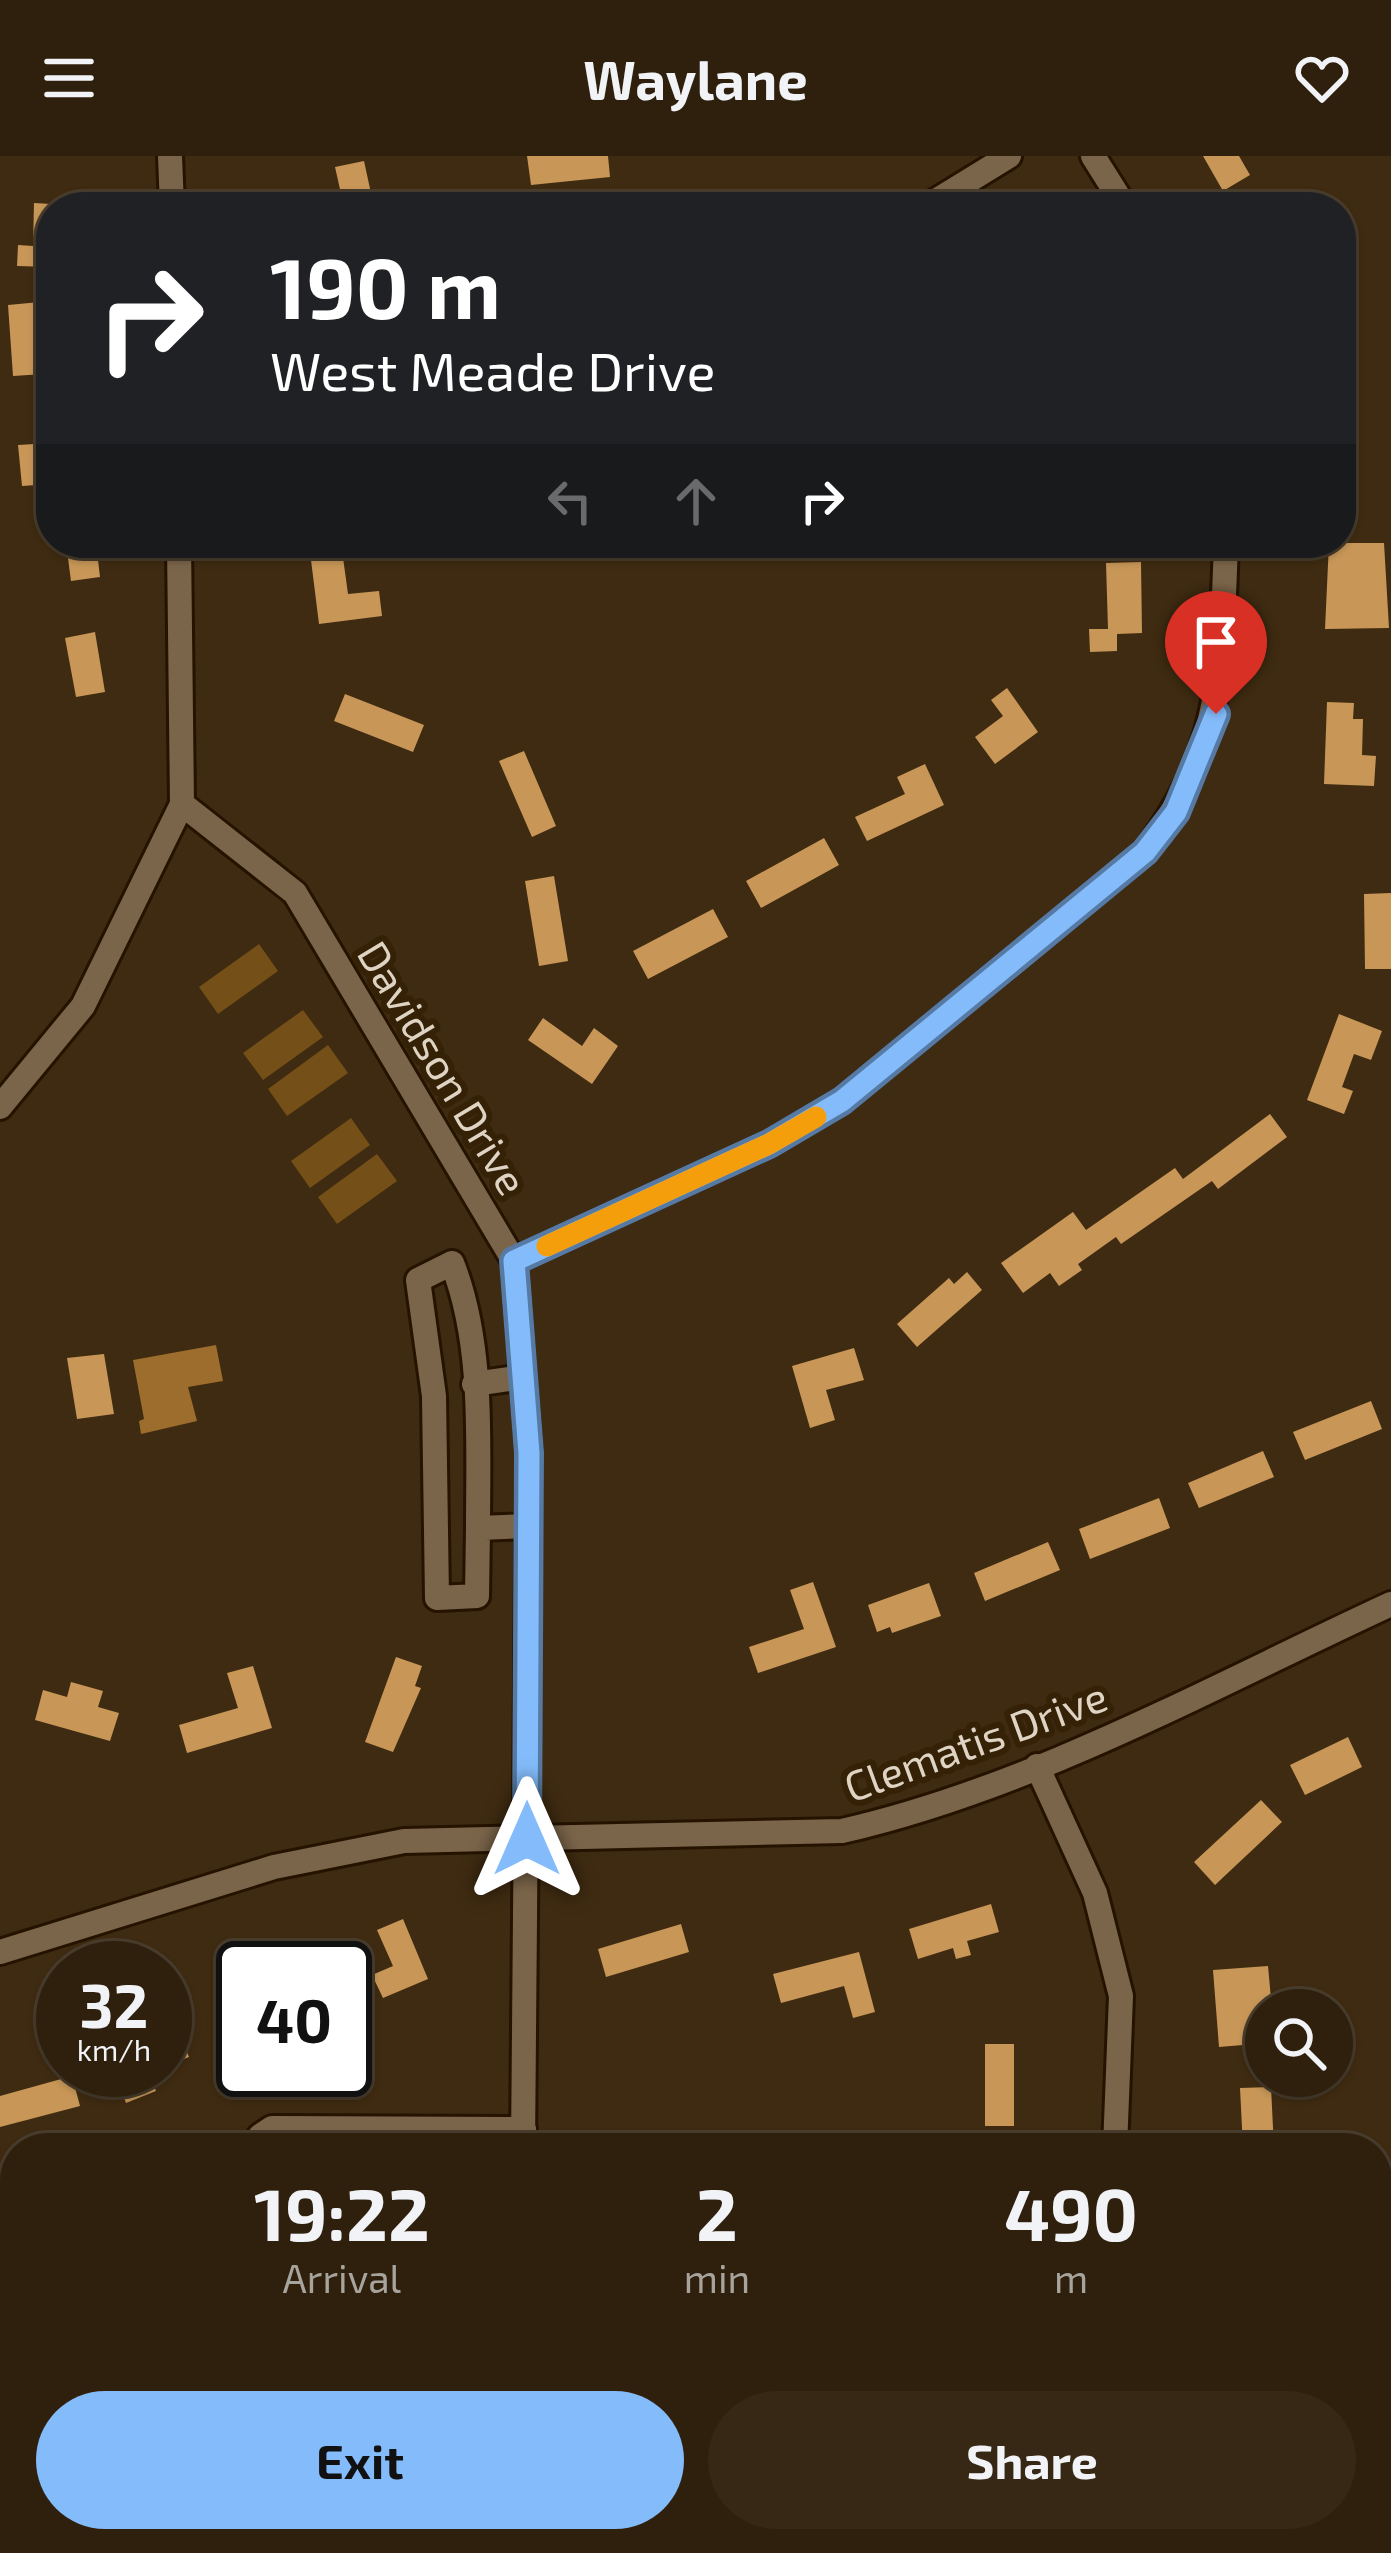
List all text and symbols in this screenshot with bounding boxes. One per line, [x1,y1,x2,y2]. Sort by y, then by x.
icon: menu [36,45,102,111]
icon: heart [1289,45,1355,111]
text: Waylane [583,46,808,111]
text: 190 m [270,235,501,336]
icon: right [72,240,228,396]
text: West Meade Drive [270,337,715,402]
icon: left [537,468,603,534]
icon: ahead [663,468,729,534]
icon: right [789,468,855,534]
pin [1165,591,1267,714]
icon: arrive [1183,609,1249,675]
street label: Davidson Drive [349,931,539,1203]
street label: Clematis Drive [837,1669,1113,1811]
position arrow [464,1776,590,1902]
speed limit sign: 40 [216,1941,372,2097]
text: 32 [80,1968,148,2040]
map controls [1245,1989,1353,2097]
button: search [1245,1989,1353,2097]
text: km/h [77,2031,151,2067]
text: 19:22 [254,2169,430,2255]
text: 2 [696,2169,738,2255]
text: 490 [1004,2169,1138,2255]
text: Arrival [283,2254,401,2301]
text: min [684,2254,750,2301]
text: m [1054,2254,1088,2301]
button: Exit [36,2391,684,2529]
button: Share [708,2391,1356,2529]

